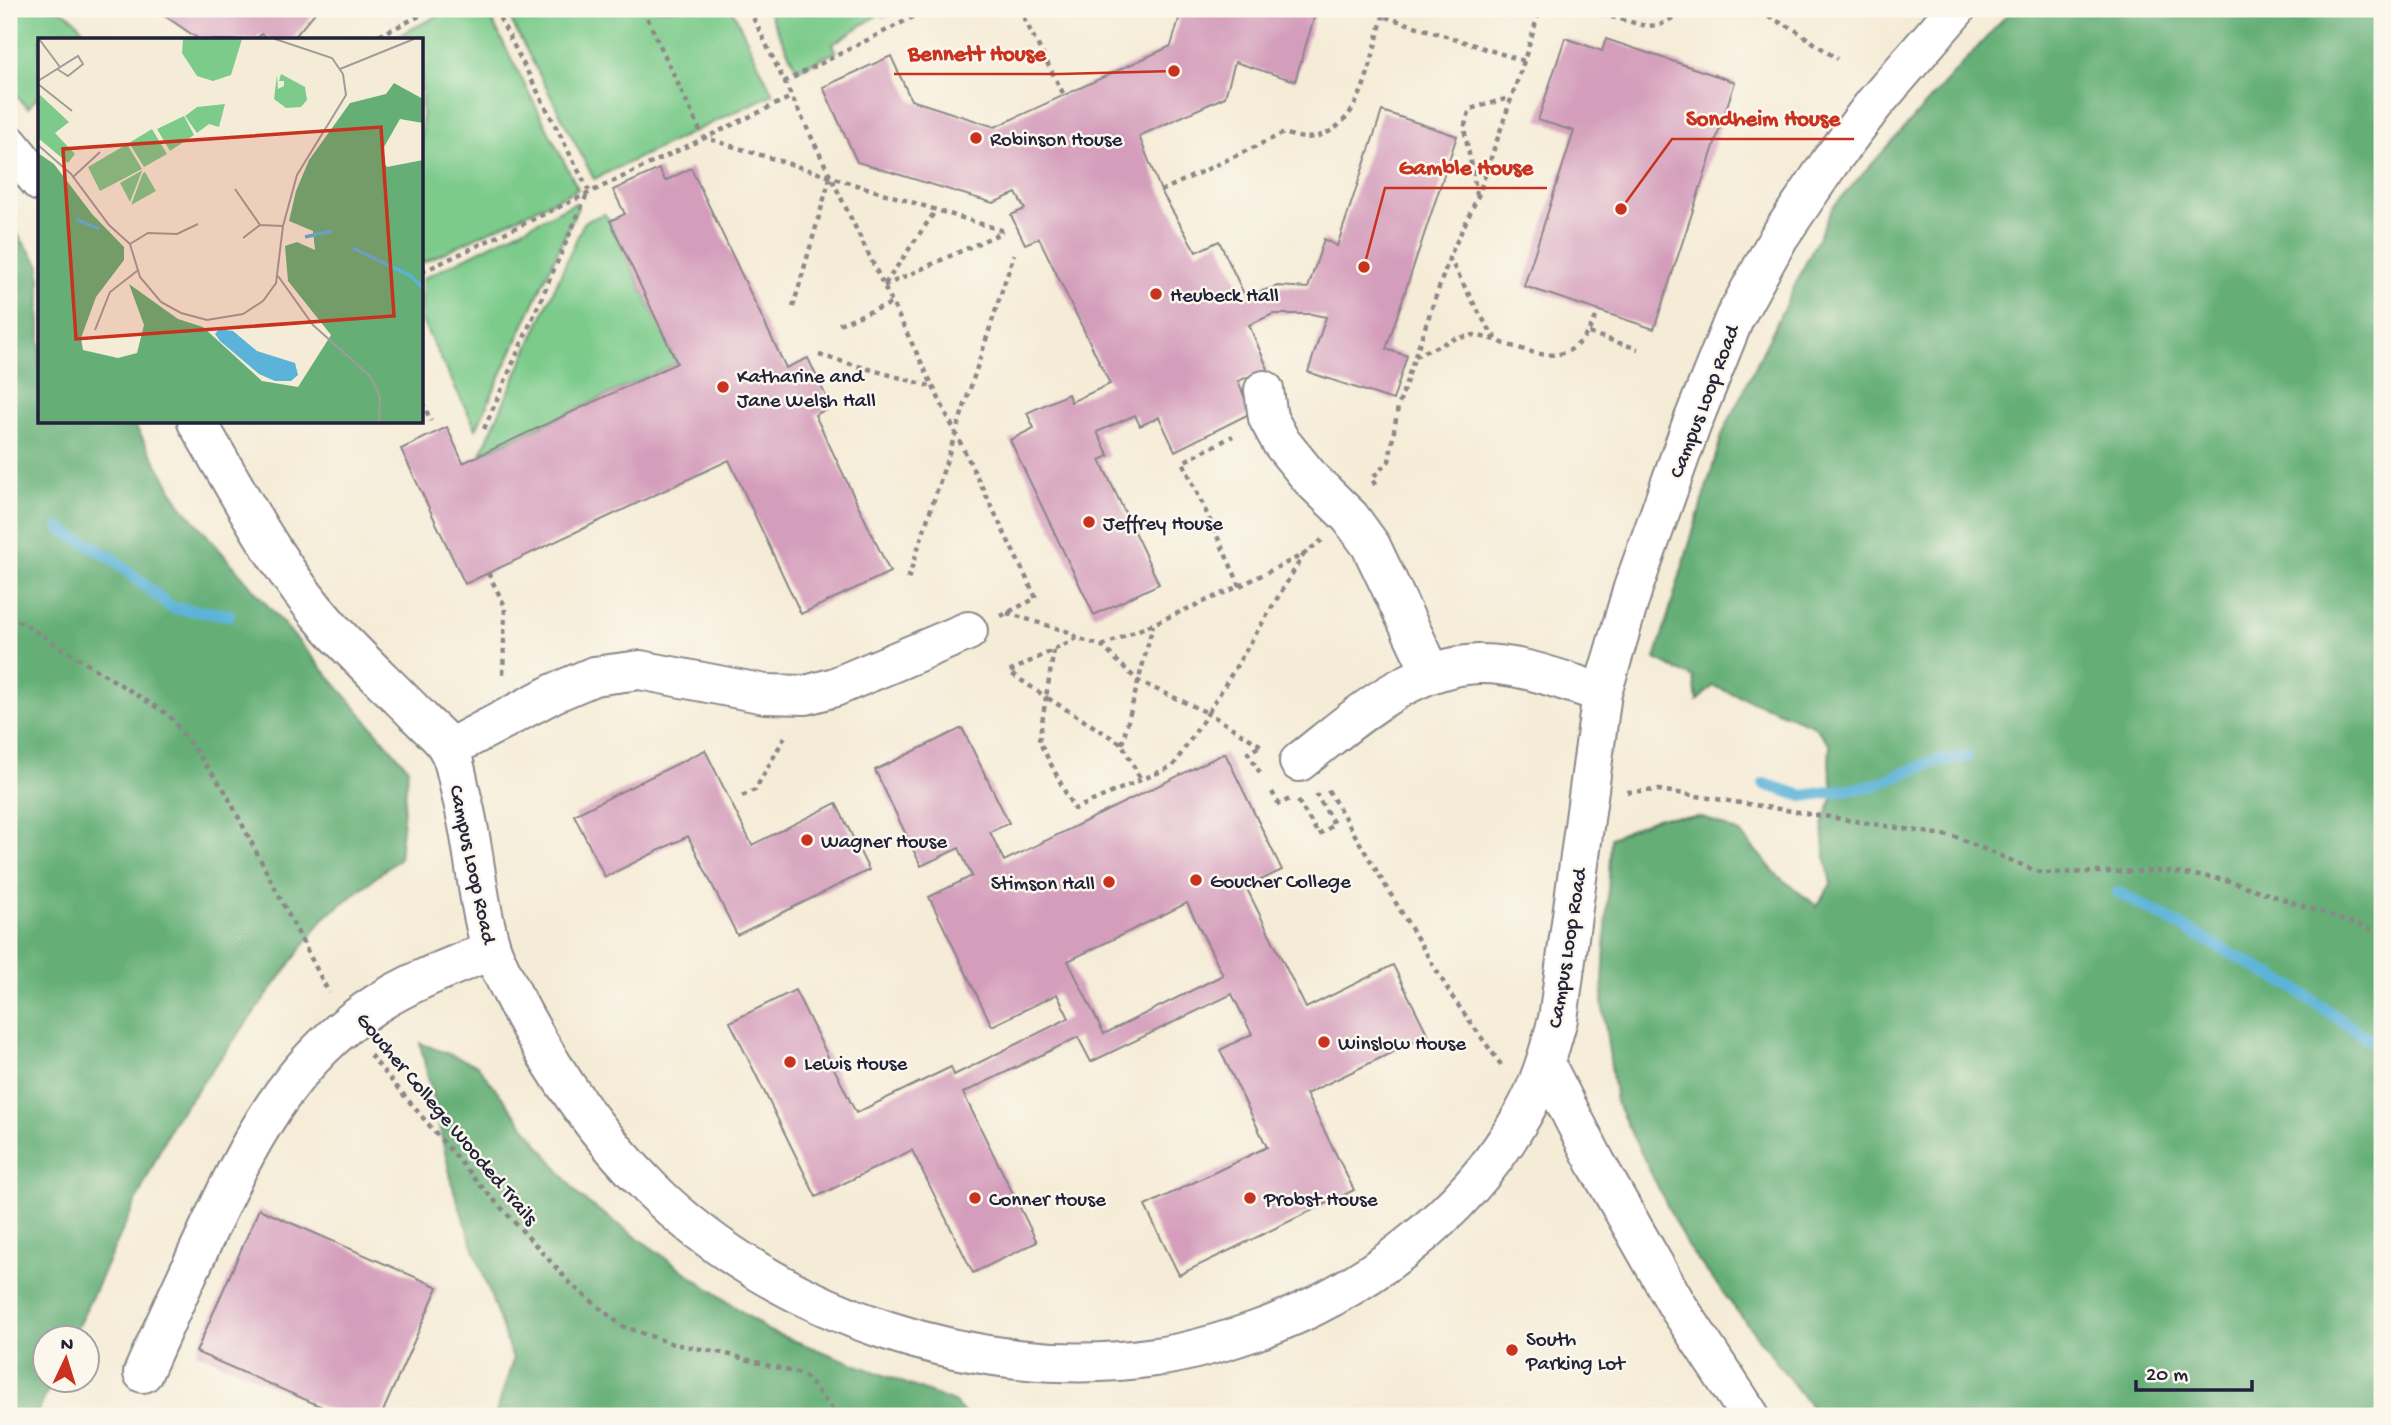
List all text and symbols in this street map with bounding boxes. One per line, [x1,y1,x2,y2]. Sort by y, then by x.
callout: Bennett House [894,30,1060,74]
inset map [38,38,424,424]
text: Bennett House [907,42,1047,69]
callout: Sondheim House [1672,95,1854,139]
text: Sondheim House [1686,107,1841,134]
place label: Robinson House [990,129,1124,154]
marker: Robinson House [968,130,984,146]
callout: Gamble House [1385,144,1547,188]
text: Gamble House [1399,156,1534,183]
place label: Heubeck Hall [1170,285,1279,310]
marker: Heubeck Hall [1148,286,1164,302]
street label: Campus Loop Road [1666,321,1747,482]
place label: Katharine and Jane Welsh Hall [737,366,876,415]
marker: Katharine and Jane Welsh Hall [715,379,731,395]
place label: Jeffrey House [1103,513,1224,538]
marker: Jeffrey House [1081,514,1097,530]
street label: Campus Loop Road [442,783,500,948]
place label: Wagner House [821,831,948,856]
marker: Wagner House [799,832,815,848]
street label: Campus Loop Road [1544,865,1595,1030]
place label: Goucher College [1210,871,1352,896]
marker: Goucher College [1188,872,1204,888]
place label: Stimson Hall [991,873,1095,898]
marker: Stimson Hall [1101,874,1117,890]
street label: Goucher College Wooded Trails [349,1009,542,1233]
place label: Winslow House [1338,1033,1467,1058]
marker: Winslow House [1316,1034,1332,1050]
place label: Lewis House [804,1053,909,1078]
marker: Lewis House [782,1054,798,1070]
place label: Conner House [989,1189,1107,1214]
place label: Probst House [1263,1189,1379,1214]
marker: Conner House [967,1190,983,1206]
marker: Probst House [1242,1190,1258,1206]
north arrow [32,1324,102,1394]
place label: South Parking Lot [1525,1329,1627,1378]
text: N [60,1334,74,1357]
marker: South Parking Lot [1504,1342,1520,1358]
scale bar [2136,1348,2251,1392]
text: 20 m [2146,1364,2188,1389]

